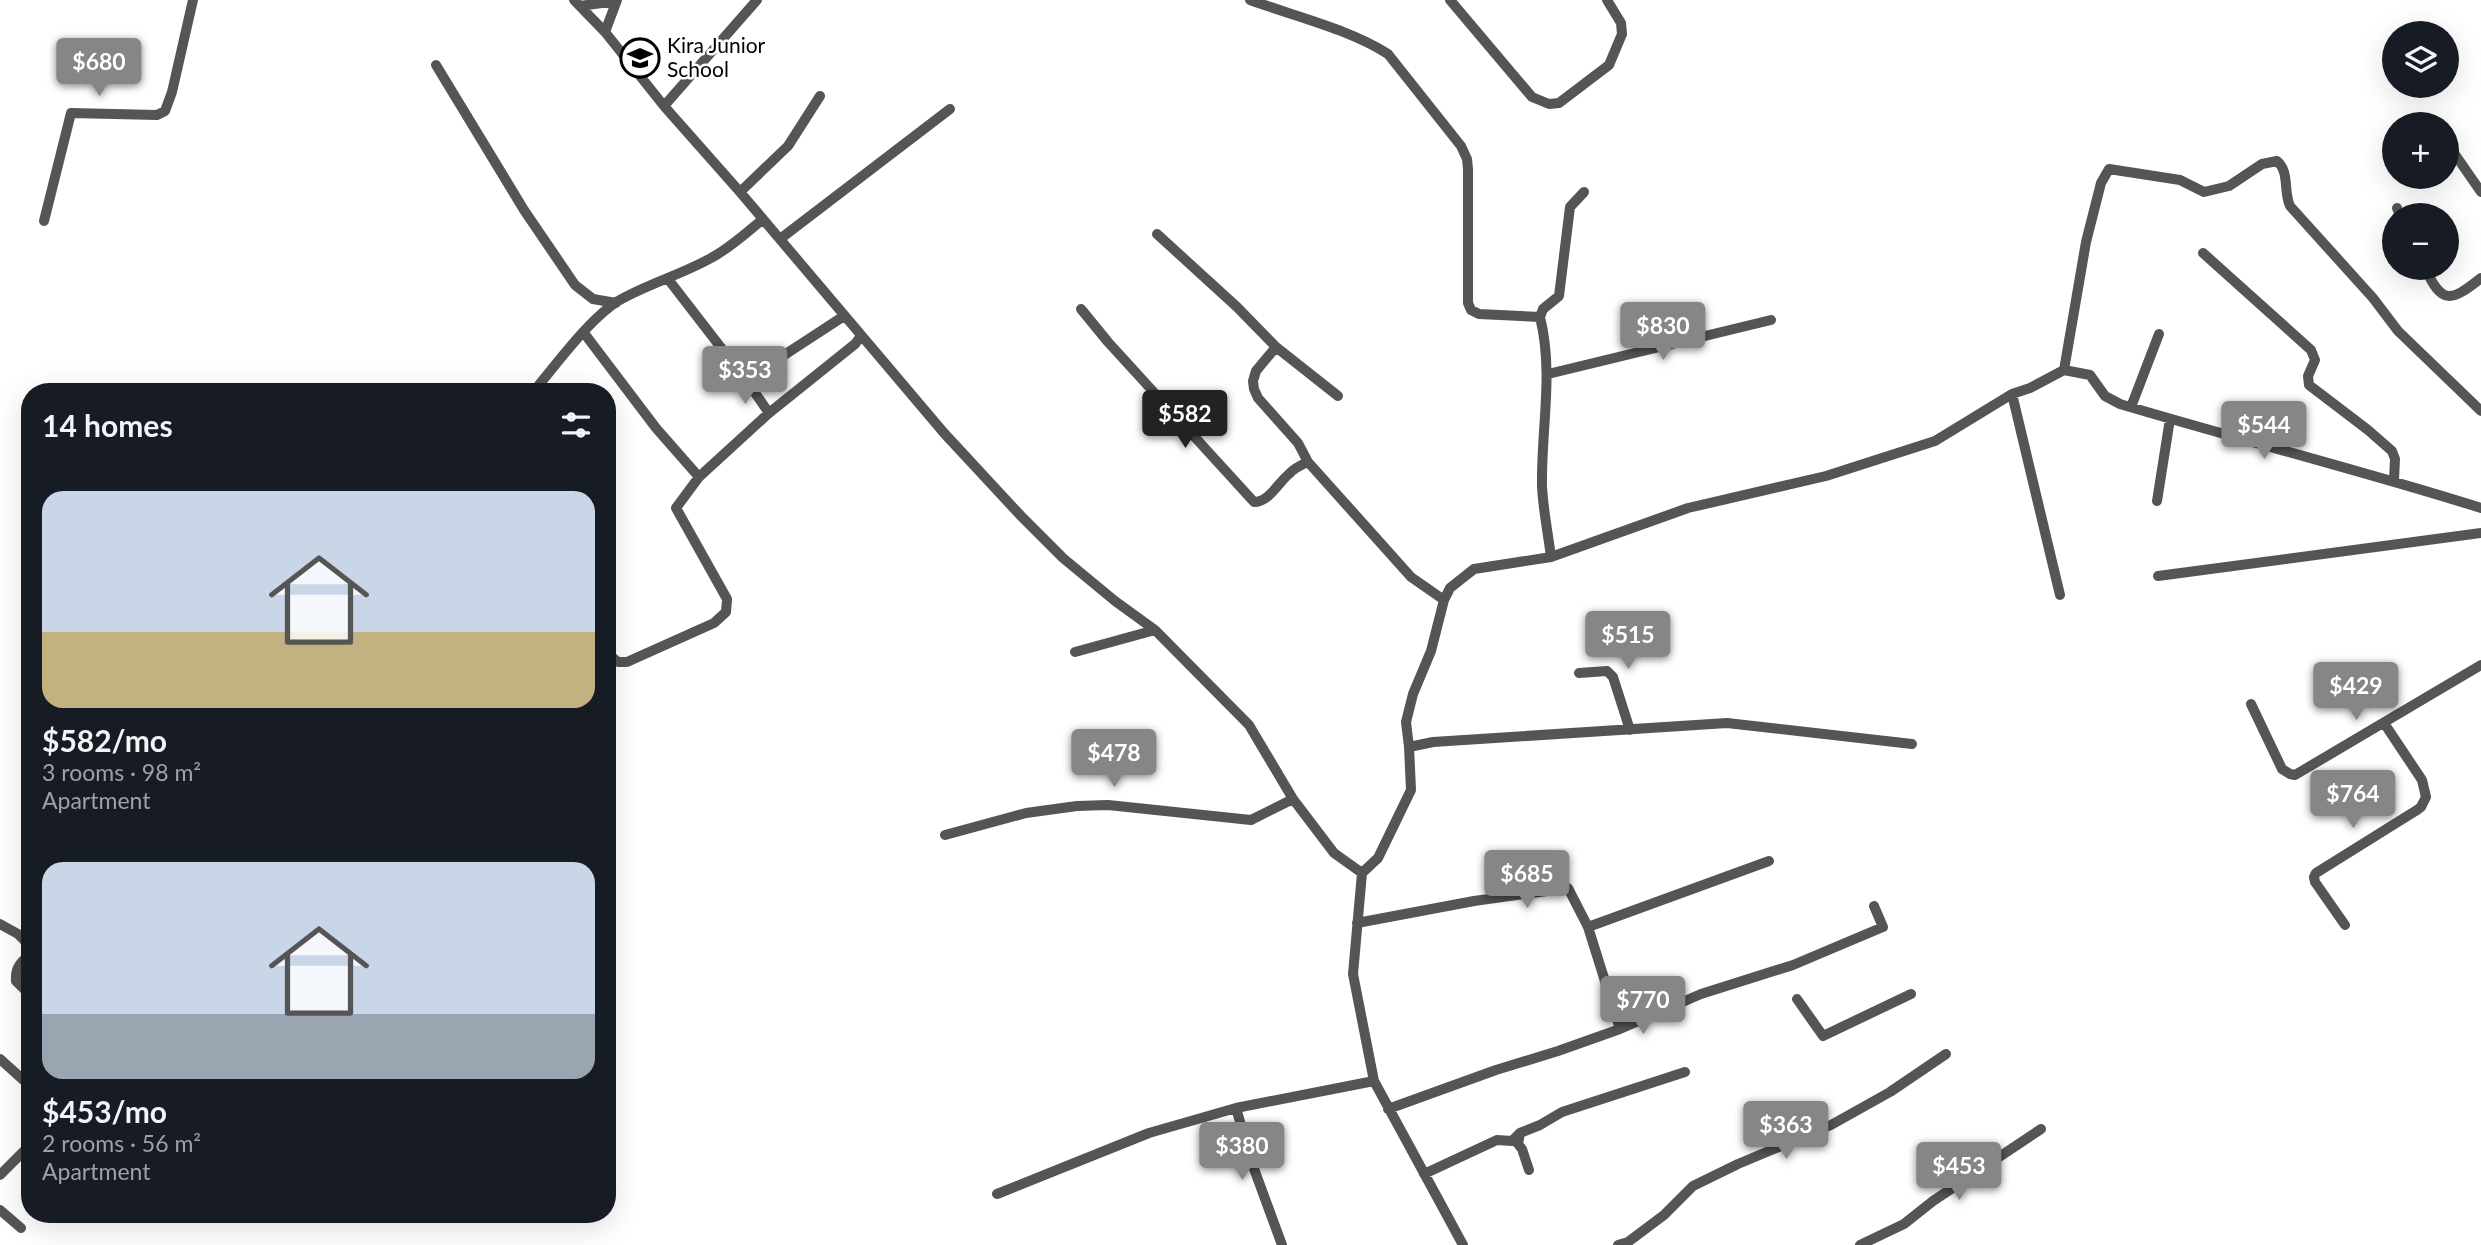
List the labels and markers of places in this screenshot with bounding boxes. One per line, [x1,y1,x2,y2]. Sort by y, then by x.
place label: Kira Junior School [667,32,766,81]
school or university icon: Kira Junior School [619,37,661,79]
pin: $680 [58,38,140,98]
pin: $830 [1622,302,1704,362]
pin: $353 [704,346,786,406]
pin: $582 [1144,391,1226,450]
pin: $544 [2223,402,2305,461]
pin: $515 [1587,612,1669,671]
pin: $429 [2315,662,2397,722]
pin: $478 [1073,730,1155,789]
pin: $764 [2312,770,2394,830]
pin: $685 [1486,850,1568,910]
pin: $770 [1602,976,1684,1036]
pin: $363 [1745,1102,1827,1161]
pin: $380 [1201,1122,1283,1182]
pin: $453 [1918,1142,2000,1202]

